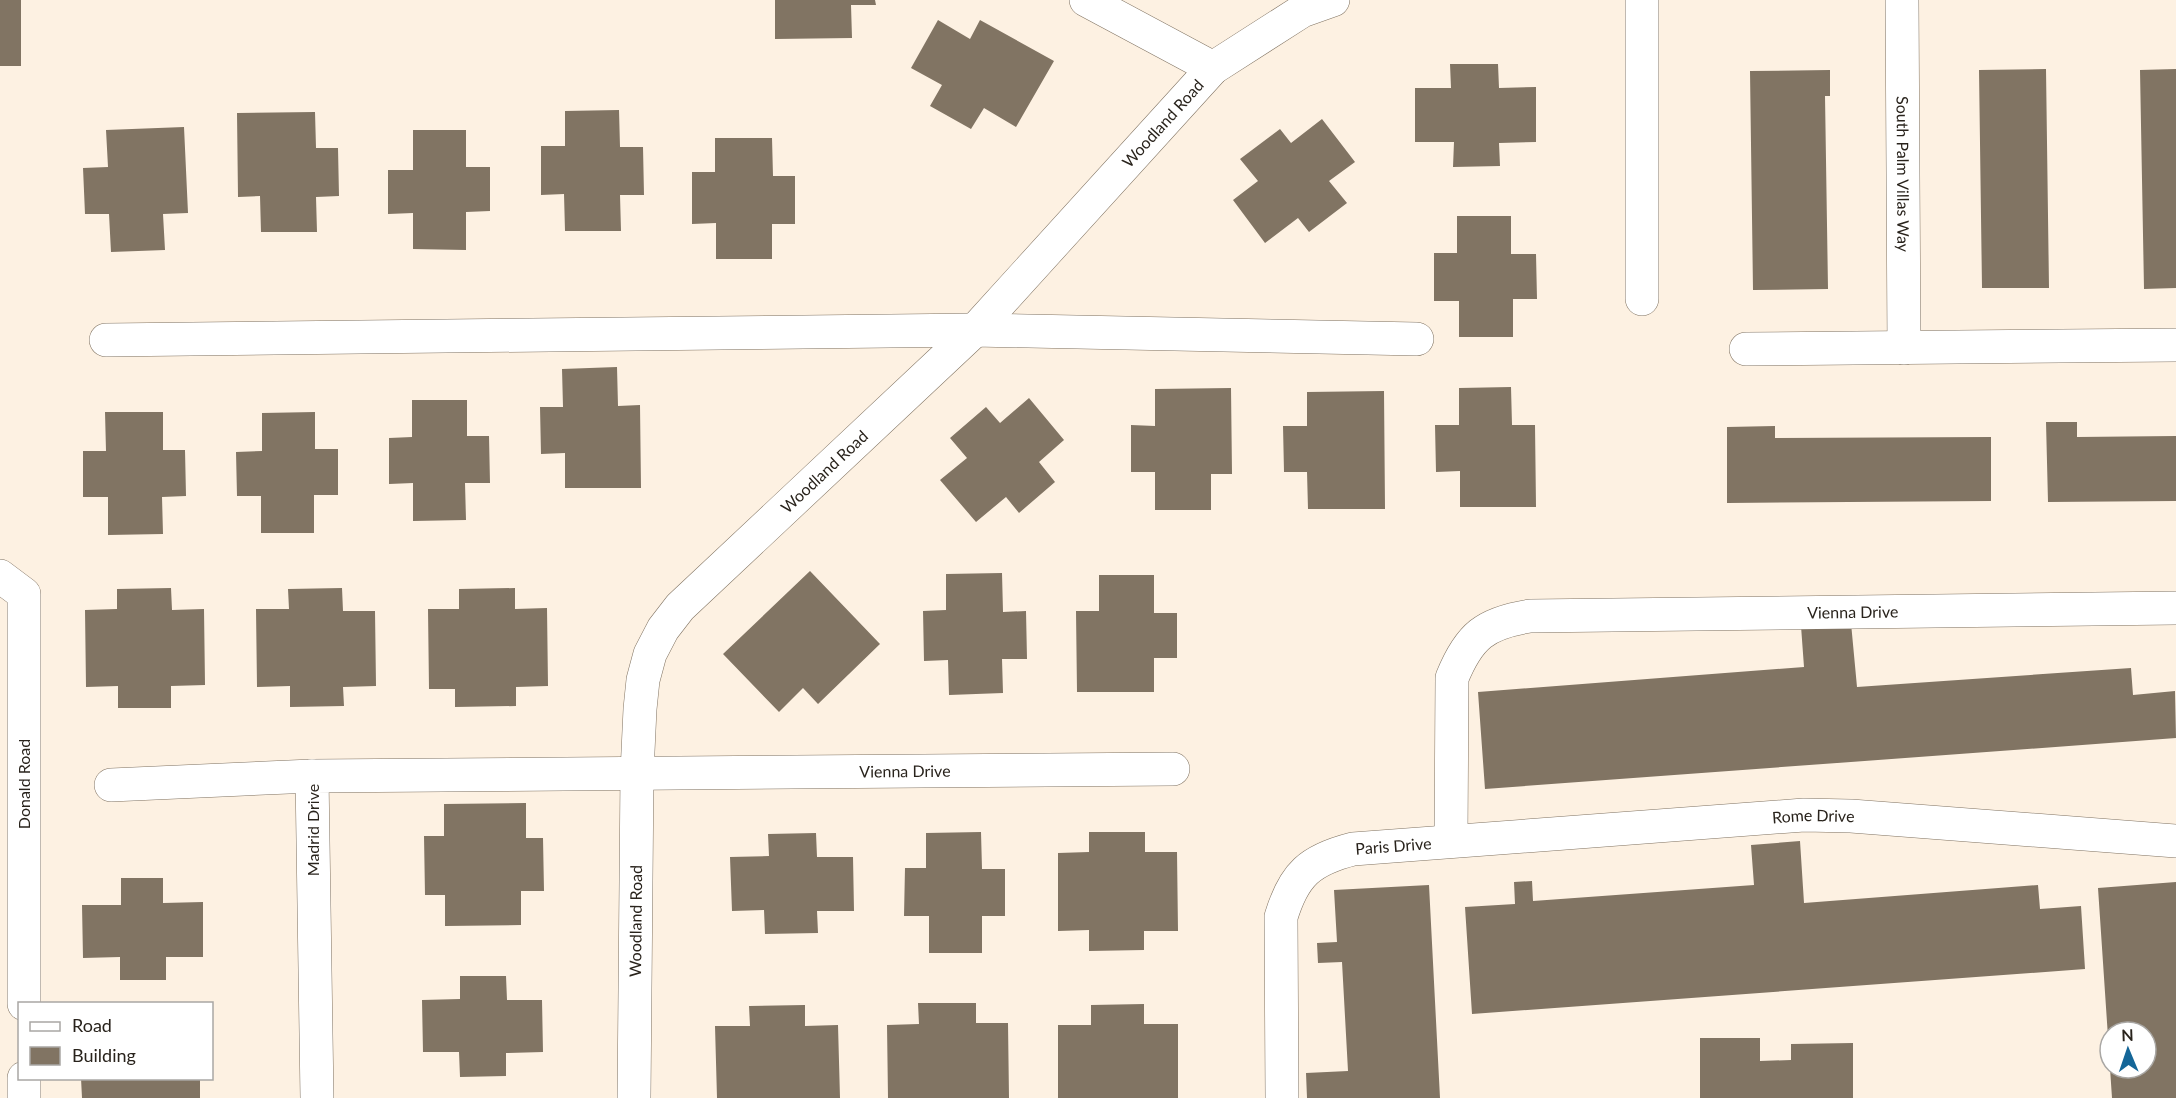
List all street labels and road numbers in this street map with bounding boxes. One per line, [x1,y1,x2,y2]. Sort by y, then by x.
street label: Woodland Road [1118,75,1207,171]
street label: South Palm Villas Way [1894,96,1913,253]
street label: Woodland Road [777,426,871,516]
street label: Vienna Drive [1807,601,1898,622]
street label: Donald Road [14,739,33,829]
street label: Vienna Drive [859,761,951,781]
street label: Madrid Drive [303,784,322,876]
street label: Rome Drive [1771,805,1855,826]
street label: Paris Drive [1355,833,1432,858]
street label: Woodland Road [625,865,645,977]

